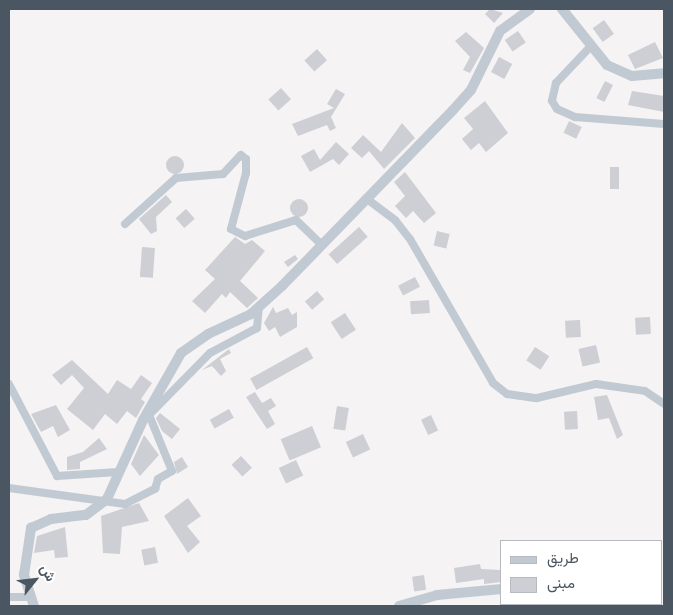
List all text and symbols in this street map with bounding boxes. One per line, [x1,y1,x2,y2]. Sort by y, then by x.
legend [500,540,663,605]
text: طريق [547,548,579,567]
north arrow [10,555,60,605]
text: ش [37,561,60,584]
text: مبنى [547,573,575,592]

